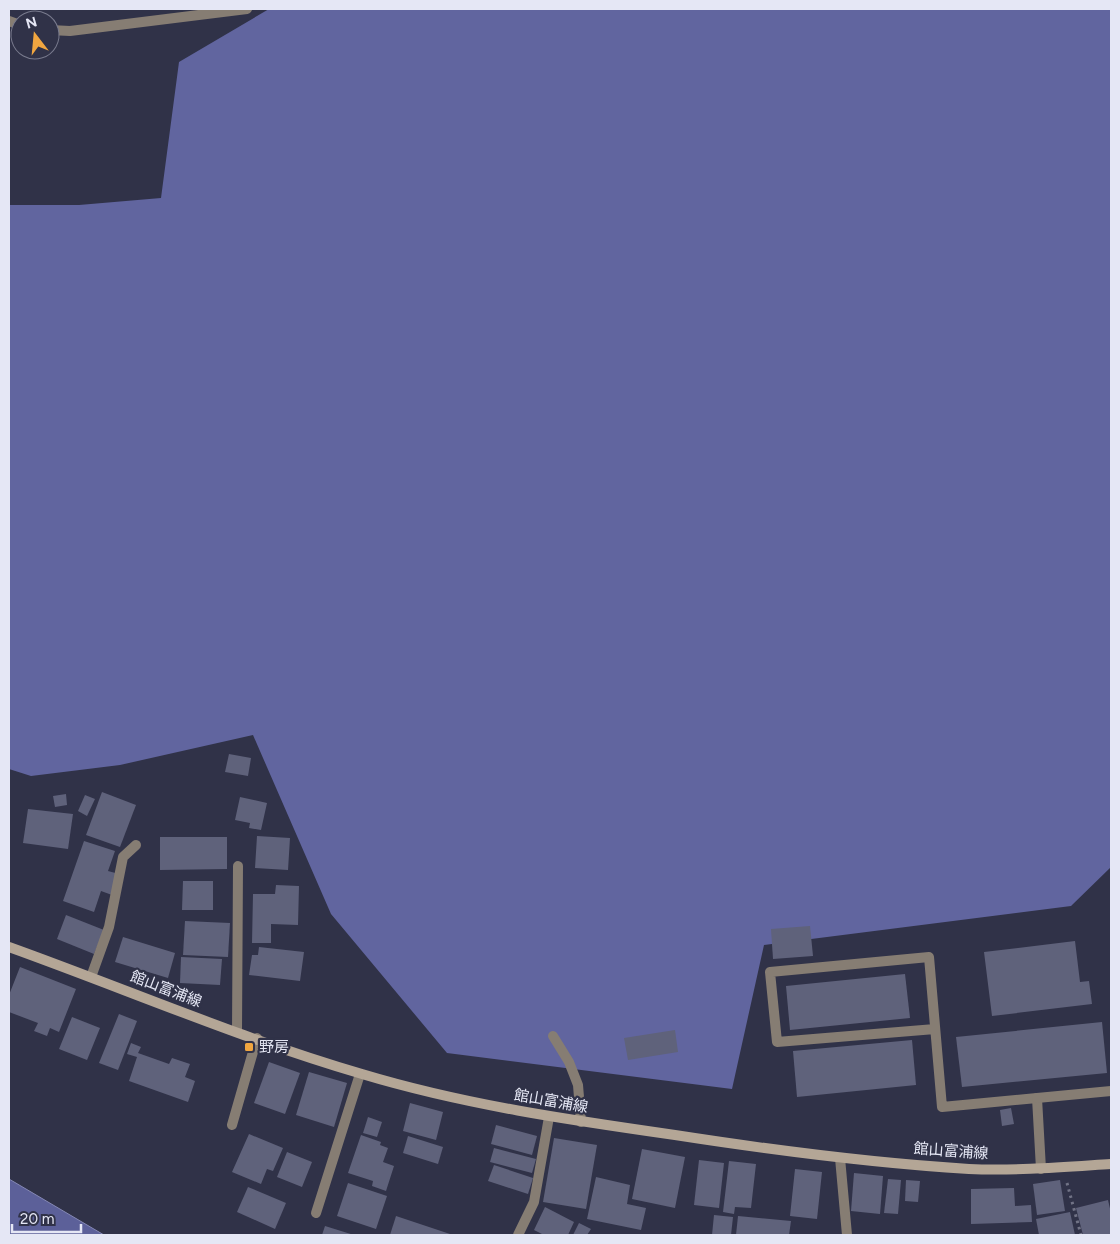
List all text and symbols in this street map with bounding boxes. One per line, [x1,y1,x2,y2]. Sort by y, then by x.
north arrow [10,10,60,60]
text: N [24,13,39,33]
street label: 館山富浦線 [128,967,204,1011]
place label: 野房 [259,1038,289,1056]
marker: 野房 [243,1041,255,1053]
street label: 館山富浦線 [512,1086,590,1116]
street label: 館山富浦線 [913,1139,989,1163]
scale bar [12,1202,81,1234]
text: 20 m [20,1210,54,1228]

